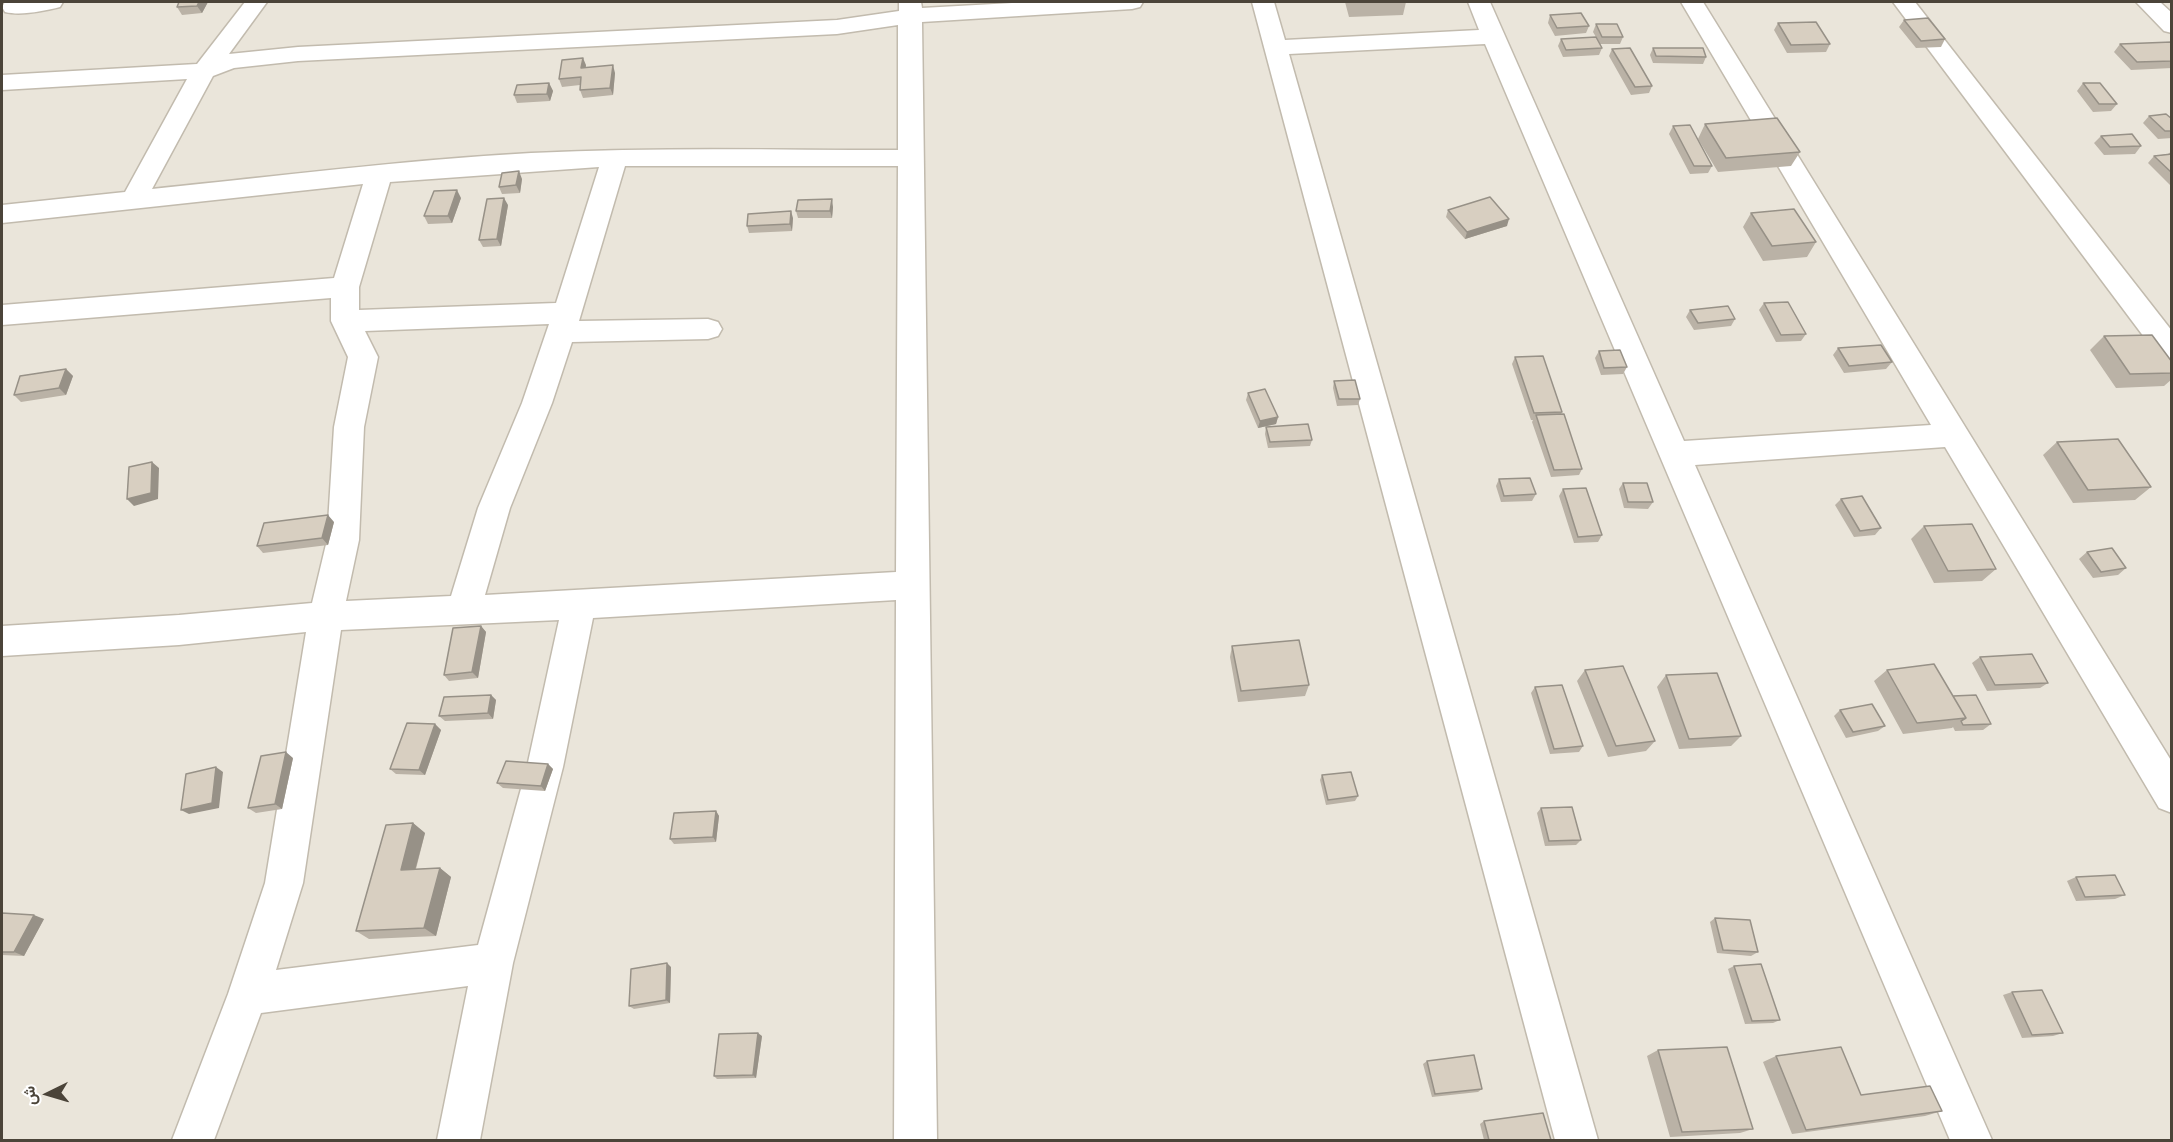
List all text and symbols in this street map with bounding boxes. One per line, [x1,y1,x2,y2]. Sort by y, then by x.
north arrow [18,1064,78,1124]
text: ش [19,1085,40,1106]

